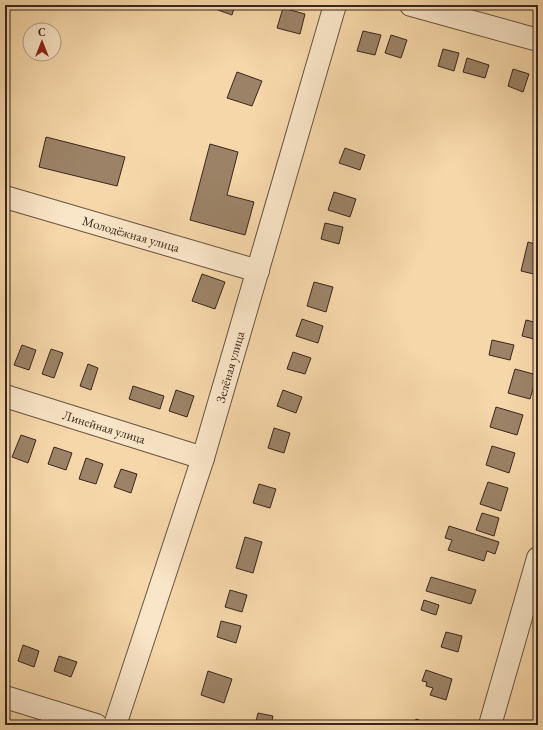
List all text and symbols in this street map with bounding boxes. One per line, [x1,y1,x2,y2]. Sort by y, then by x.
north arrow [22,22,62,62]
text: С [38,25,46,39]
street label: Молодёжная улица [80,212,182,256]
street label: Зелёная улица [212,328,249,405]
street label: Линейная улица [61,406,148,448]

